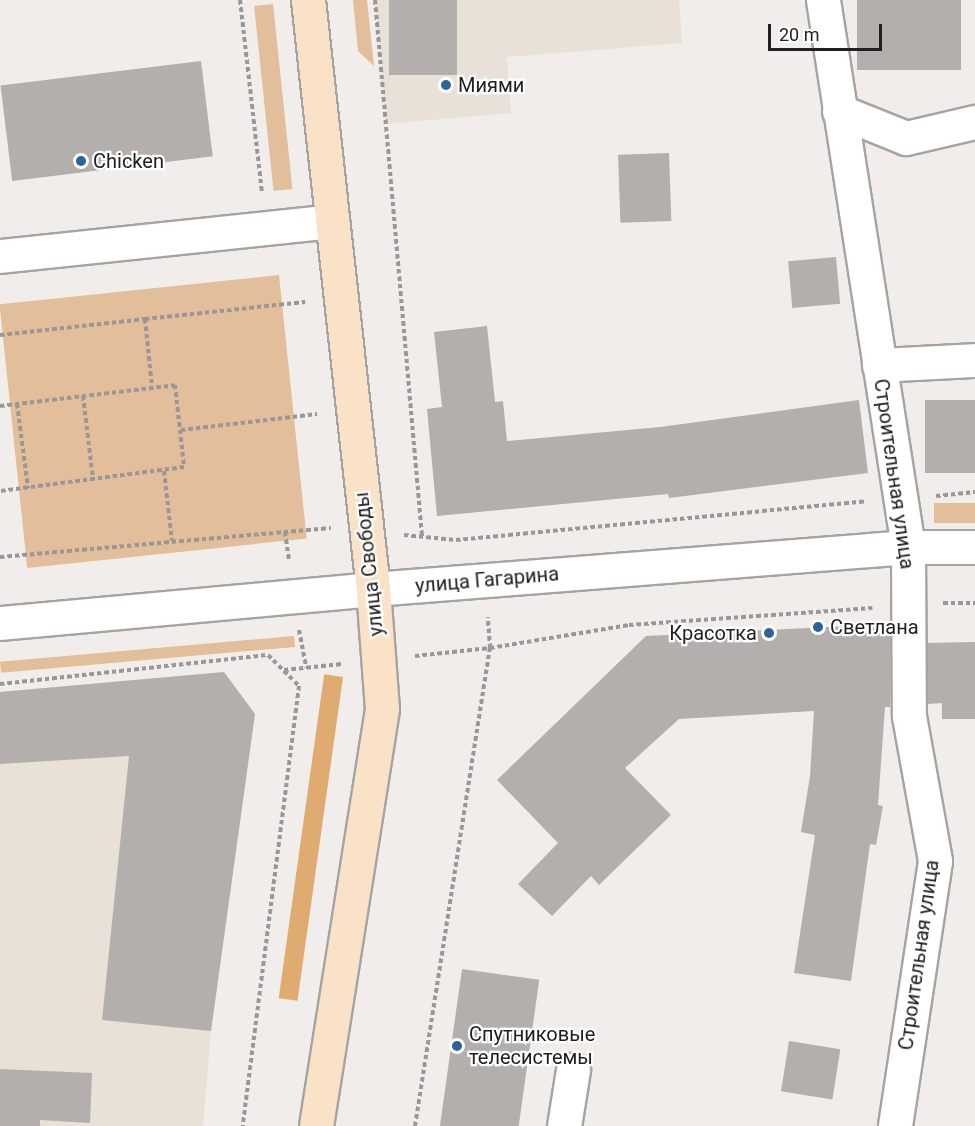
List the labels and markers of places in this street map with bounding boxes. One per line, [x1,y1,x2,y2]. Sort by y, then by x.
place label: Миями [458,73,524,97]
marker: Миями [439,78,453,92]
place label: Chicken [93,149,164,173]
marker: Chicken [74,154,88,168]
place label: Светлана [830,615,919,639]
marker: Светлана [811,620,825,634]
place label: Красотка [669,621,757,645]
marker: Красотка [762,626,776,640]
place label: Спутниковые телесистемы [469,1022,595,1069]
marker: Спутниковые телесистемы [450,1039,464,1053]

